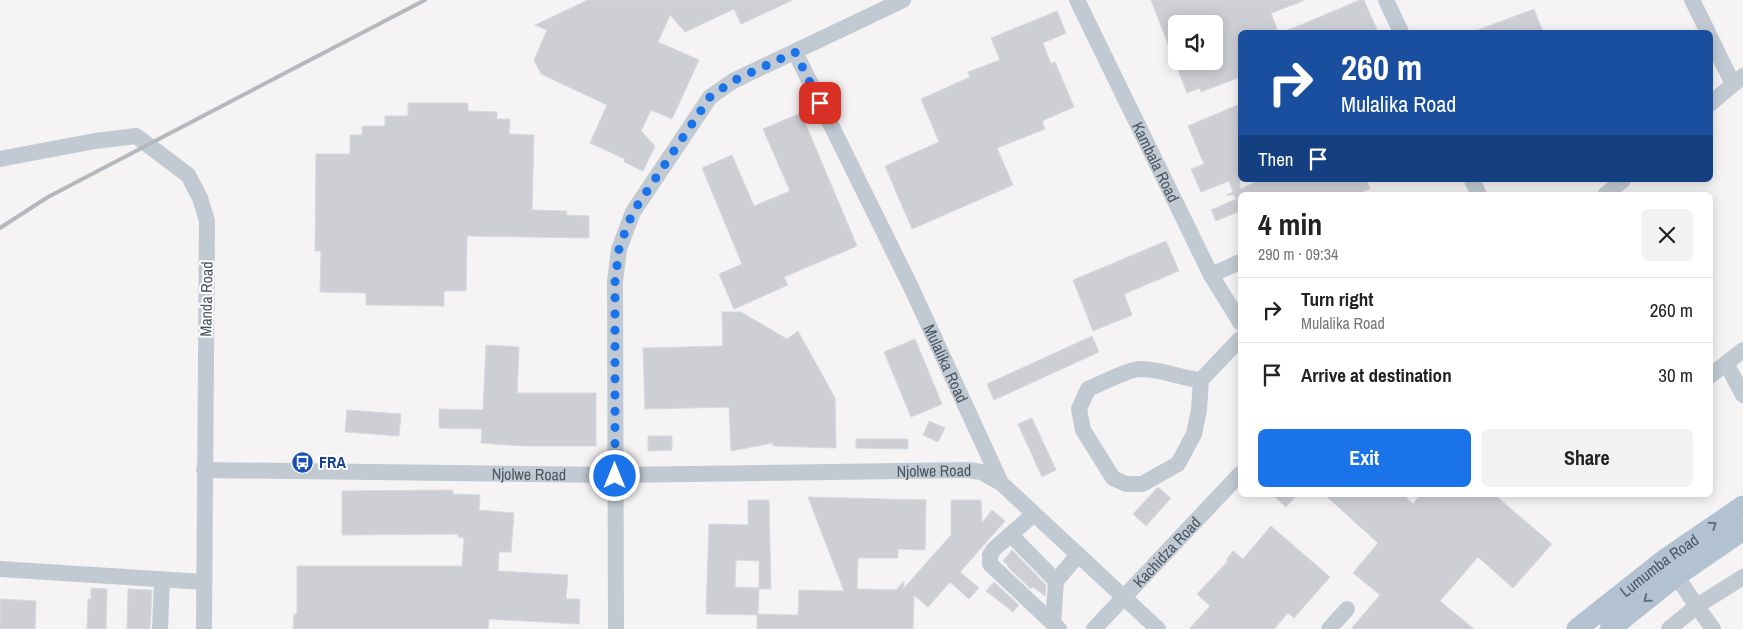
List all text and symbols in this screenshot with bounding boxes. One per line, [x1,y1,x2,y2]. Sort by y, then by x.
map controls [1168,15,1223,70]
button: sound [1168,15,1223,70]
text: 260 m [1341,44,1422,91]
icon: right [1258,50,1323,115]
pin [799,82,841,124]
icon: arrive [806,89,834,117]
text: Mulalika Road [1341,89,1456,119]
street label: Kambala Road [1127,118,1185,206]
icon: arrive [1304,145,1332,173]
text: Then [1258,146,1294,172]
text: 4 min [1258,204,1322,244]
button: close [1641,209,1693,261]
text: 290 m · 09:34 [1258,243,1338,265]
street label: Manda Road [194,261,218,337]
text: Turn right [1301,286,1373,312]
icon: right [1258,296,1286,324]
text: 260 m [1650,297,1693,323]
text: Mulalika Road [1301,312,1385,334]
street label: Mulalika Road [919,321,974,406]
icon: arrive [1258,361,1286,389]
text: Arrive at destination [1301,362,1452,388]
text: 30 m [1658,362,1693,388]
button: Exit [1258,429,1471,487]
button: Share [1481,429,1693,487]
position arrow [588,449,640,501]
bus stop icon: FRA [291,450,315,474]
place label: FRA [319,451,346,473]
street label: Njolwe Road [897,459,971,482]
street label: Njolwe Road [492,463,566,485]
street label: Kachidza Road [1128,512,1205,592]
one-way arrow [1708,522,1717,531]
street label: Lumumba Road [1615,529,1703,602]
one-way arrow [1644,594,1653,602]

